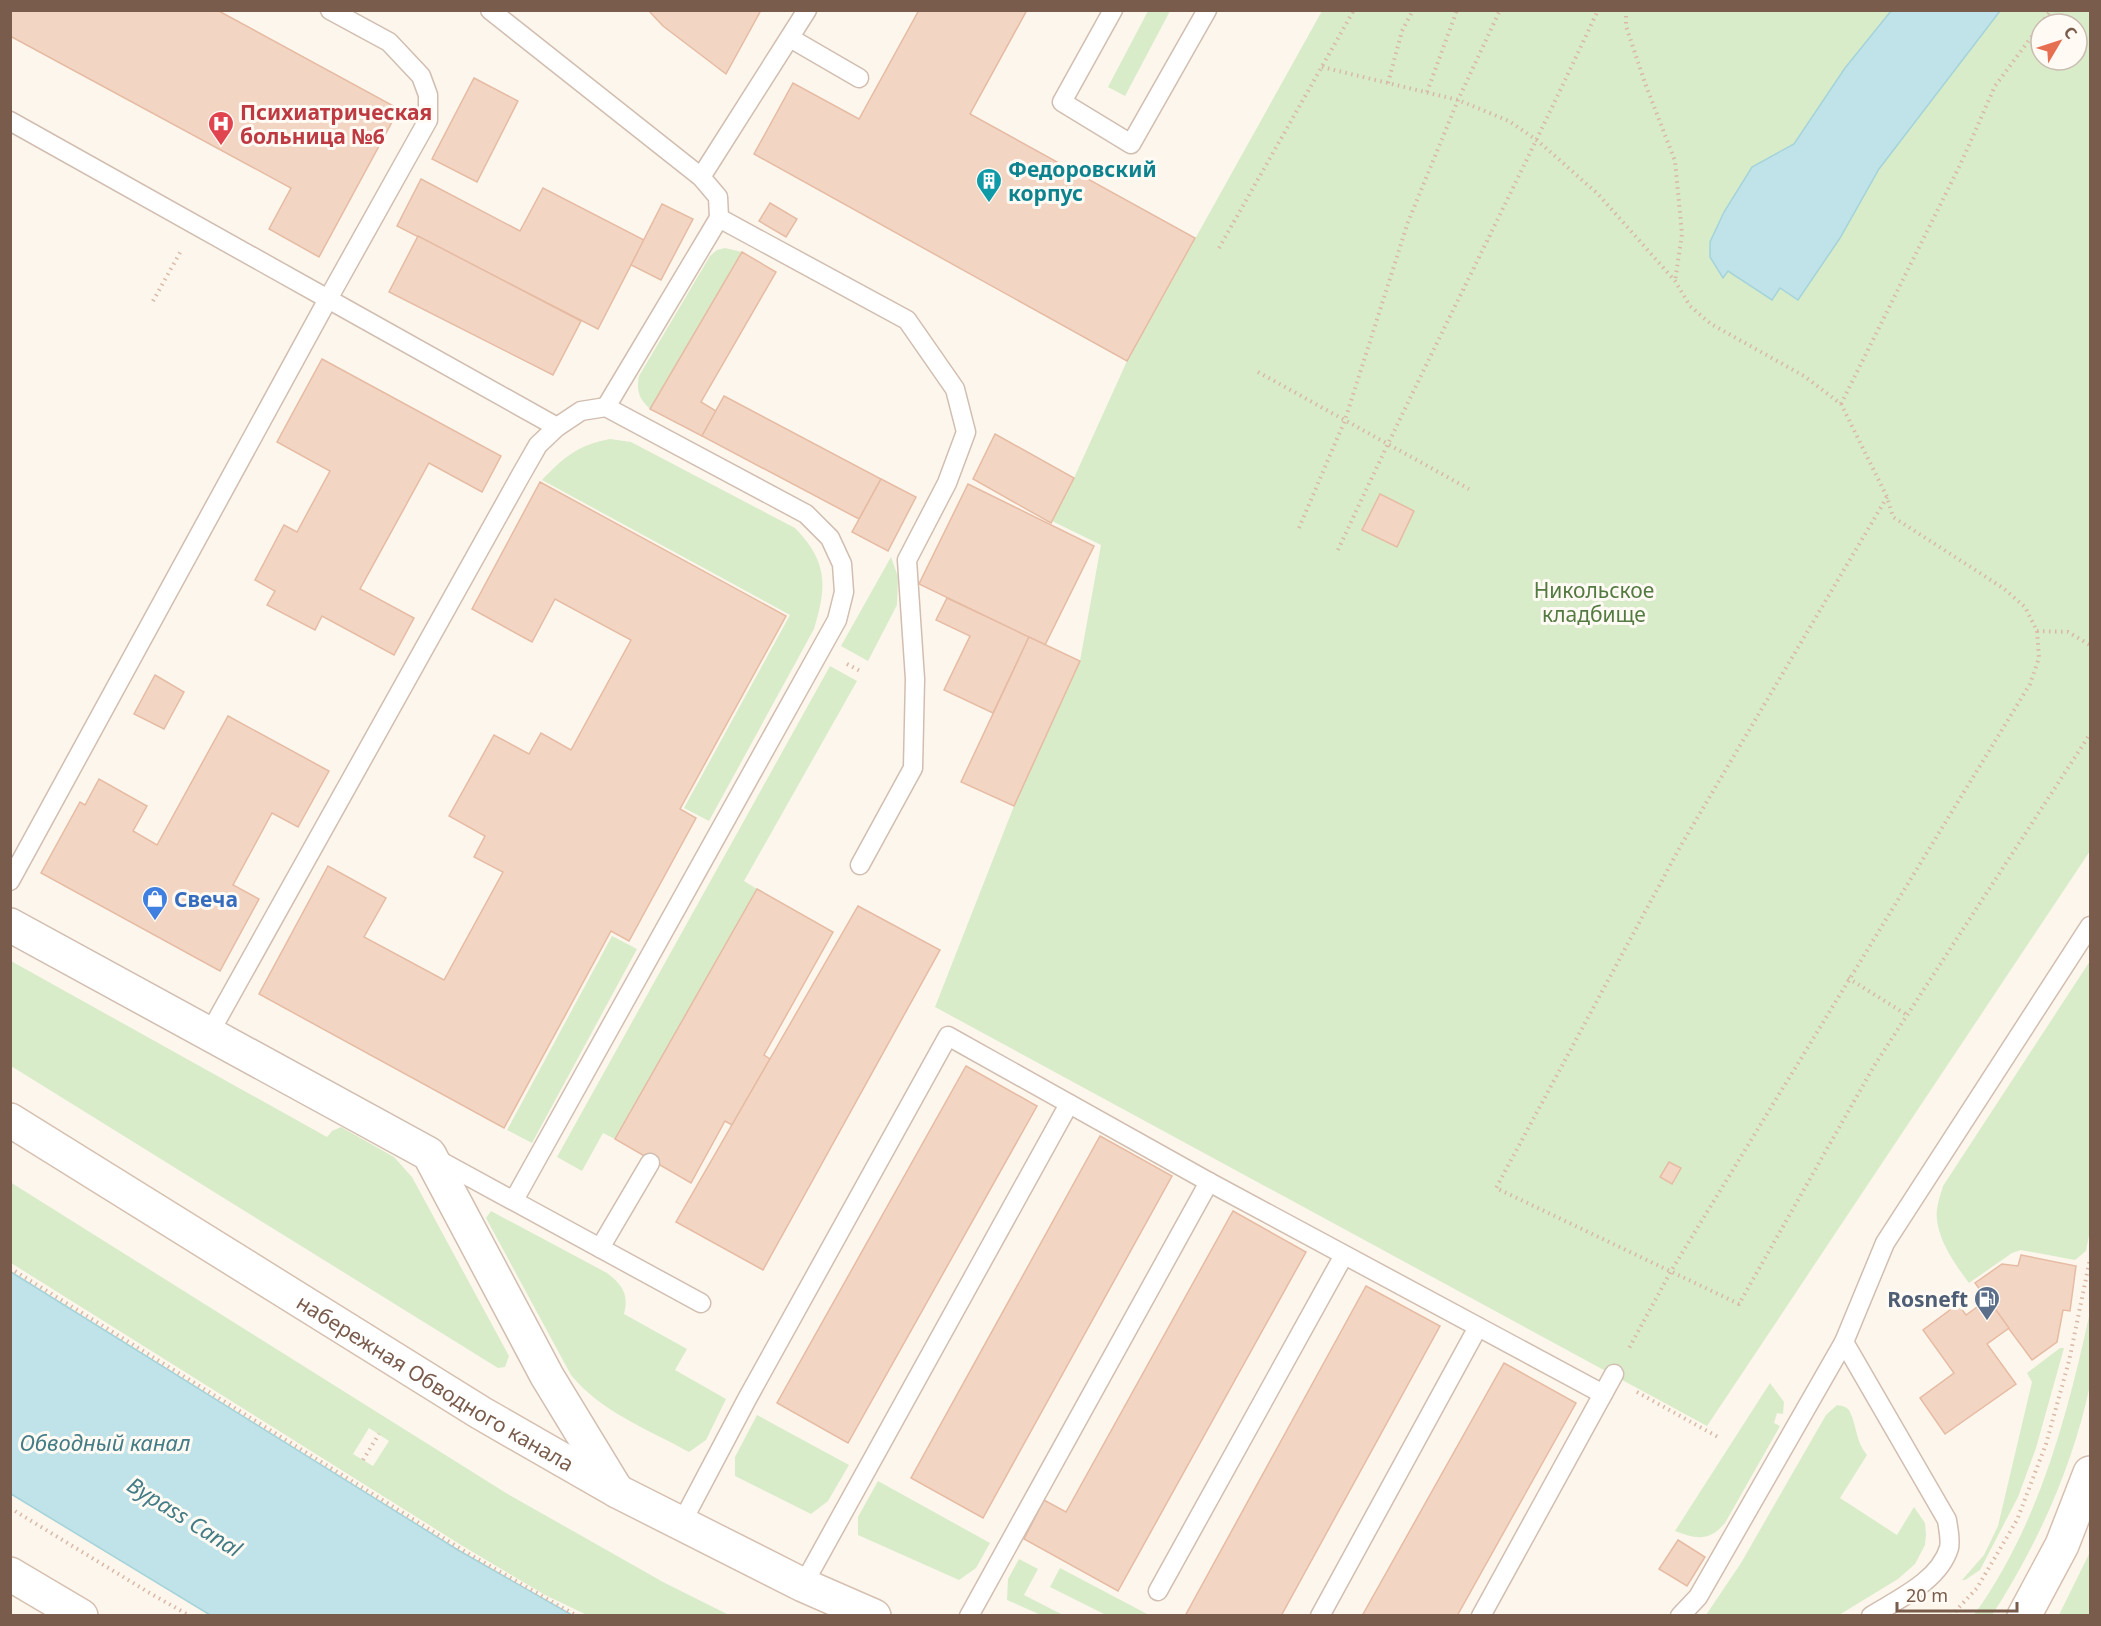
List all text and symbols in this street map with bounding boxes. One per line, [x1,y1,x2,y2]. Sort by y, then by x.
north arrow [2029,12,2089,72]
text: С [2059,22,2082,43]
place label: Психиатрическая больница №6 [240,98,432,150]
hospital icon: Психиатрическая больница №6 [206,109,236,147]
place label: Федоровский корпус [1008,155,1157,207]
building icon: Федоровский корпус [974,166,1004,204]
park label: Никольское кладбище [1534,576,1654,628]
shop icon: Свеча [140,884,170,922]
place label: Свеча [174,885,238,913]
fuel station icon: Rosneft [1972,1284,2002,1322]
place label: Rosneft [1887,1285,1968,1313]
street label: набережная Обводного канала [291,1288,579,1477]
water label: Обводный канал [20,1427,190,1457]
water label: Bypass Canal [122,1469,249,1564]
scale bar [1897,1575,2017,1613]
text: 20 m [1906,1583,1948,1607]

